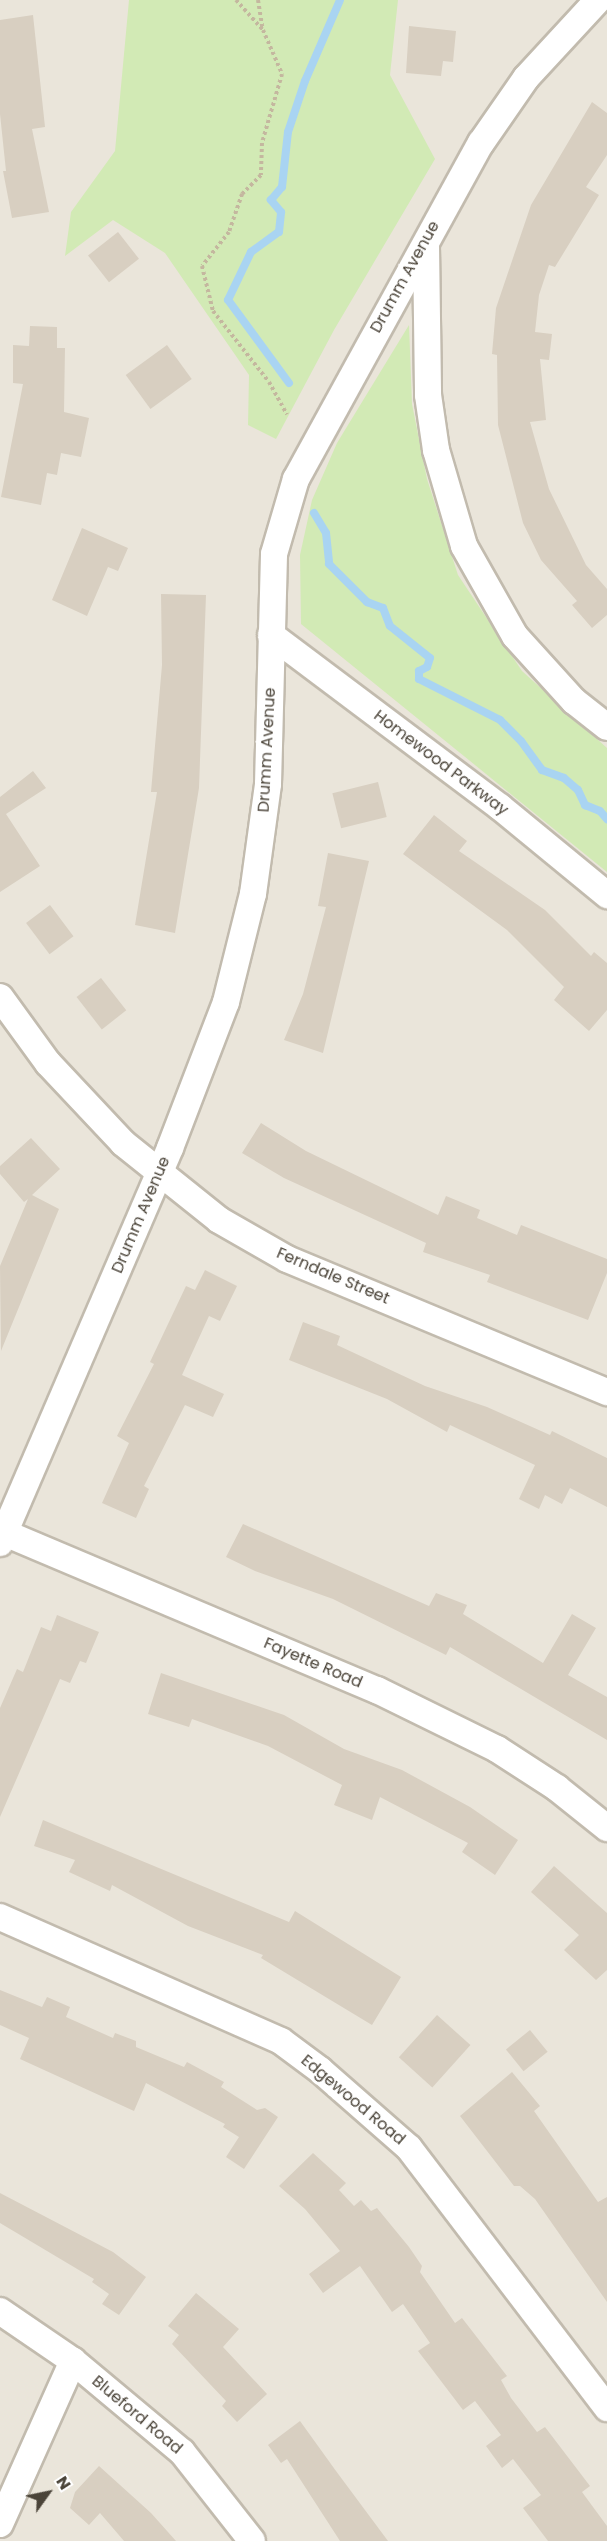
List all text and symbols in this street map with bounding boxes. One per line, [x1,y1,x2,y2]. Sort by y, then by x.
street label: Drumm Avenue [366,218,444,336]
street label: Drumm Avenue [254,687,280,813]
street label: Homewood Parkway [370,706,512,820]
street label: Drumm Avenue [108,1154,174,1276]
street label: Ferndale Street [274,1244,392,1308]
street label: Fayette Road [261,1634,365,1692]
street label: Edgewood Road [297,2051,409,2149]
street label: Blueford Road [88,2372,186,2458]
north arrow [18,2463,78,2523]
text: N [51,2472,76,2494]

